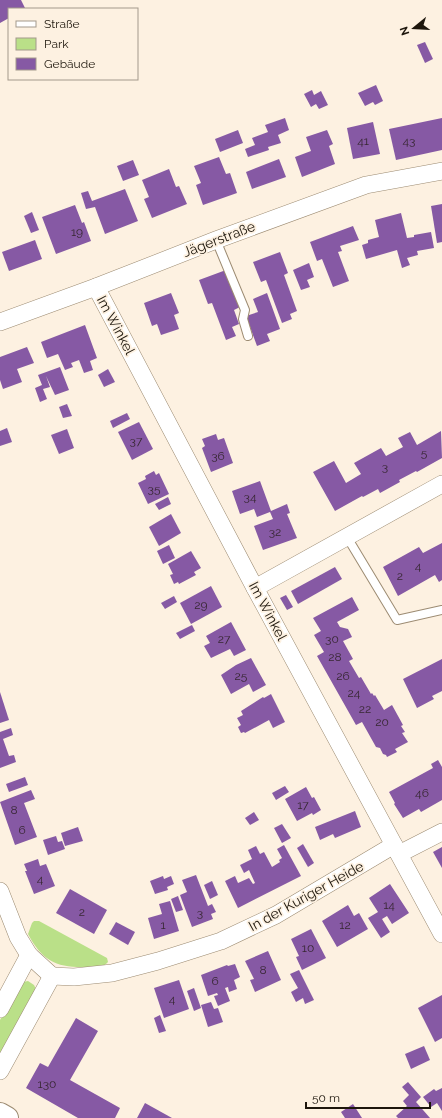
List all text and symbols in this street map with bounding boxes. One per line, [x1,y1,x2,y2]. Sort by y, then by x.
legend [8,8,138,80]
north arrow [394,8,434,48]
text: Straße [44,17,80,31]
text: N [397,25,412,37]
text: Park [44,37,69,51]
text: Gebäude [44,57,95,71]
house number: 41 [357,134,369,148]
house number: 43 [403,134,415,148]
street label: Jägerstraße [181,218,257,260]
house number: 19 [71,225,83,239]
street label: Im Winkel [94,293,138,357]
house number: 37 [130,434,143,448]
house number: 5 [421,446,428,460]
house number: 36 [211,449,225,463]
house number: 3 [382,460,388,474]
house number: 35 [148,482,161,496]
house number: 34 [244,490,257,504]
house number: 32 [269,525,281,539]
house number: 4 [415,559,422,573]
house number: 2 [397,569,403,583]
street label: Im Winkel [246,579,290,643]
house number: 29 [194,598,208,612]
house number: 27 [218,632,231,646]
house number: 30 [325,632,339,646]
house number: 28 [328,650,342,664]
house number: 25 [235,669,248,683]
house number: 26 [336,669,350,683]
house number: 24 [348,686,361,700]
house number: 22 [359,702,371,716]
house number: 20 [375,715,389,729]
house number: 46 [415,786,429,800]
house number: 17 [297,798,309,812]
house number: 8 [10,803,18,817]
house number: 6 [18,823,26,837]
street label: In der Kuriger Heide [246,858,366,934]
house number: 4 [37,872,44,886]
house number: 14 [383,898,395,912]
house number: 2 [79,905,85,919]
house number: 3 [197,906,203,920]
house number: 1 [160,918,166,932]
house number: 12 [339,918,351,932]
house number: 10 [302,941,314,955]
house number: 8 [259,963,267,977]
house number: 6 [211,974,219,988]
house number: 4 [169,992,176,1006]
house number: 130 [38,1077,56,1091]
scale bar [306,1084,430,1110]
text: 50 m [312,1091,340,1105]

